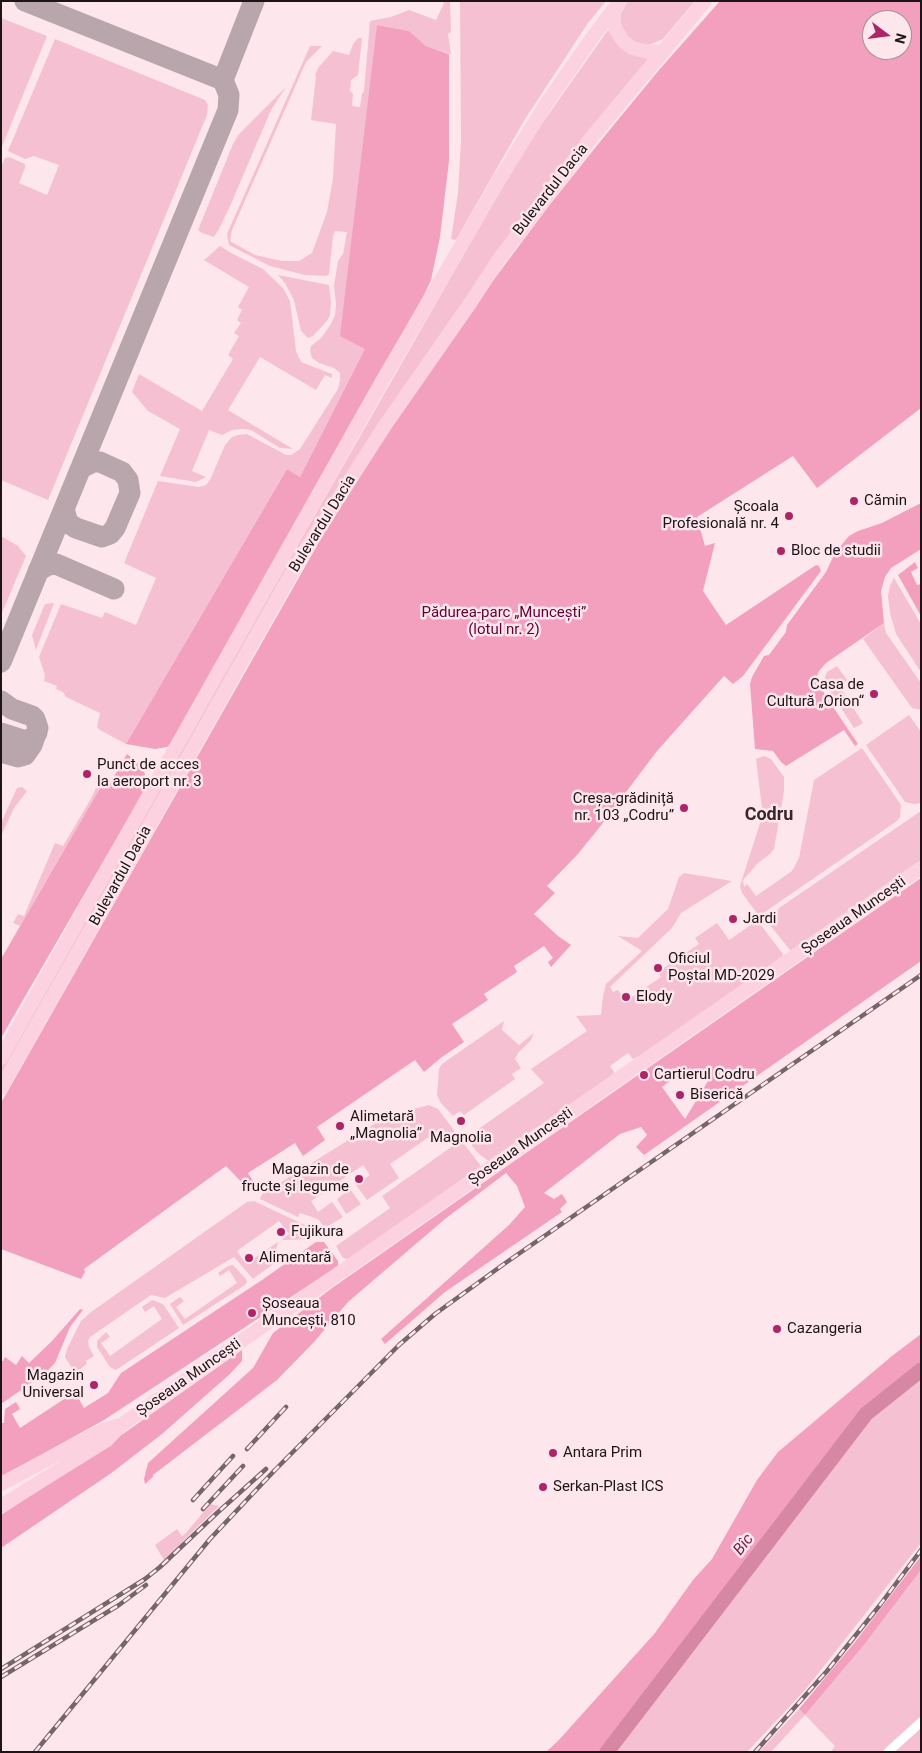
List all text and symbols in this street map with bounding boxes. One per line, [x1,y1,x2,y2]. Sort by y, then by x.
north arrow [862,10,912,60]
text: N [892,32,910,45]
street label: Bulevardul Dacia [510,141,592,239]
street label: Bulevardul Dacia [286,472,360,576]
place label: Cămin [864,492,907,510]
marker: Cămin [848,495,860,507]
place label: Școala Profesională nr. 4 [663,498,779,533]
marker: Școala Profesională nr. 4 [783,510,795,522]
place label: Bloc de studii [791,542,881,560]
marker: Bloc de studii [775,545,787,557]
park label: Pădurea-parc „Muncești” (lotul nr. 2) [422,604,586,639]
place label: Casa de Cultură „Orion“ [767,676,864,711]
marker: Casa de Cultură „Orion“ [868,688,880,700]
place label: Punct de acces la aeroport nr. 3 [97,756,202,791]
marker: Punct de acces la aeroport nr. 3 [81,768,93,780]
place label: Creșa-grădiniță nr. 103 „Codru” [573,790,674,825]
marker: Creșa-grădiniță nr. 103 „Codru” [678,802,690,814]
district label: Codru [745,804,793,826]
street label: Bulevardul Dacia [86,823,156,929]
street label: Șoseaua Muncești [798,873,910,959]
place label: Jardi [743,910,776,928]
marker: Jardi [727,913,739,925]
place label: Oficiul Poștal MD-2029 [668,950,775,985]
marker: Oficiul Poștal MD-2029 [652,962,664,974]
place label: Elody [636,988,672,1006]
marker: Elody [620,991,632,1003]
place label: Cartierul Codru [654,1066,755,1084]
marker: Cartierul Codru [638,1069,650,1081]
place label: Biserică [690,1086,743,1104]
marker: Biserică [674,1089,686,1101]
street label: Șoseaua Muncești [465,1104,577,1190]
place label: Alimetară „Magnolia” [350,1108,422,1143]
marker: Magnolia [455,1115,467,1127]
marker: Alimetară „Magnolia” [334,1120,346,1132]
place label: Magnolia [430,1129,492,1147]
place label: Magazin de fructe și legume [241,1161,349,1196]
marker: Magazin de fructe și legume [353,1173,365,1185]
place label: Fujikura [291,1223,343,1241]
marker: Fujikura [275,1226,287,1238]
place label: Alimentară [259,1249,331,1267]
marker: Alimentară [243,1252,255,1264]
place label: Șoseaua Muncești, 810 [262,1295,356,1330]
marker: Șoseaua Muncești, 810 [246,1307,258,1319]
place label: Cazangeria [787,1320,862,1338]
marker: Cazangeria [771,1323,783,1335]
street label: Șoseaua Muncești [133,1335,245,1421]
place label: Magazin Universal [23,1367,84,1402]
marker: Magazin Universal [88,1379,100,1391]
place label: Antara Prim [563,1444,642,1462]
marker: Antara Prim [547,1447,559,1459]
place label: Serkan-Plast ICS [553,1478,664,1496]
marker: Serkan-Plast ICS [537,1481,549,1493]
water label: Bîc [730,1531,758,1559]

